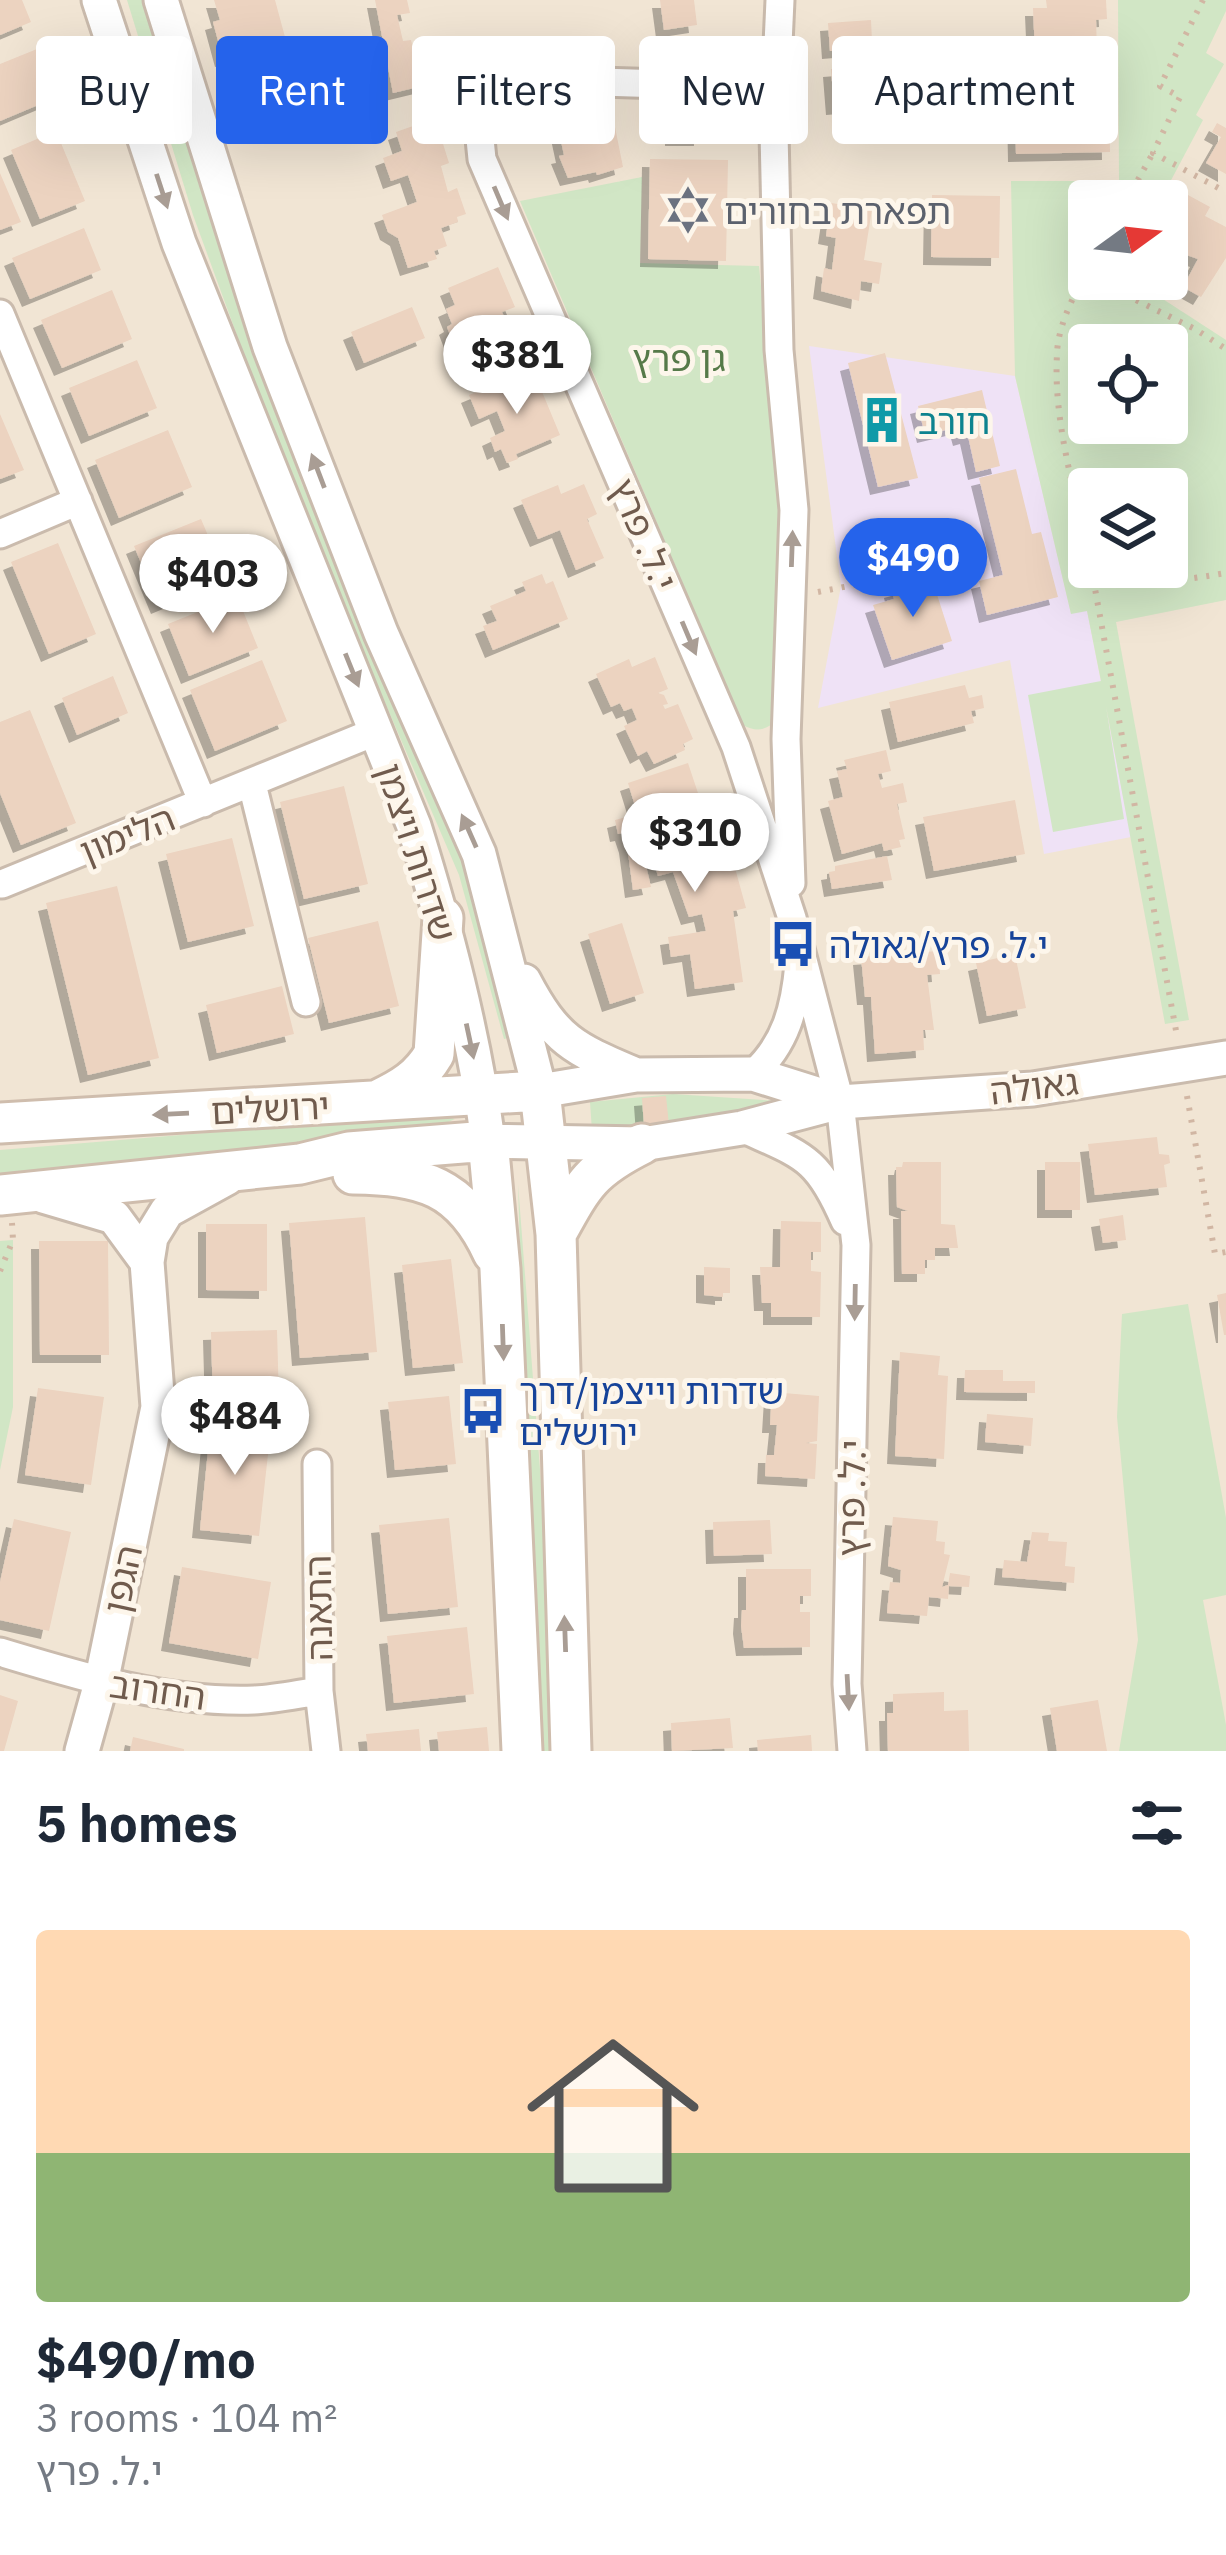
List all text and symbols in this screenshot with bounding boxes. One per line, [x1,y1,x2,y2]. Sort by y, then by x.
chip: Buy [36,36,192,144]
chip: Rent [216,36,388,144]
chip: Filters [412,36,615,144]
chip: New [639,36,808,144]
chip: Apartment [832,36,1118,144]
one-way arrow [154,173,172,209]
north arrow [1068,180,1188,300]
map controls [1068,180,1188,588]
one-way arrow [492,185,512,220]
synagogue icon: תפארת בחורים [663,185,713,235]
place label: תפארת בחורים [724,187,951,234]
pin: $381 [446,315,588,417]
button: locate [1068,324,1188,444]
text: $381 [470,328,564,379]
park label: גן פרץ [632,334,726,381]
building icon: חורב [857,395,907,445]
place label: חורב [918,397,990,444]
one-way arrow [308,453,327,489]
button: layers [1068,468,1188,588]
street label: י.ל. פרץ [600,471,688,597]
pin: $490 [842,518,984,620]
one-way arrow [783,529,802,567]
text: $490 [866,531,960,582]
pin: $403 [142,534,284,636]
text: $403 [166,547,260,598]
one-way arrow [680,620,699,656]
one-way arrow [343,653,362,689]
street label: שדרות ויצמן [366,757,468,947]
pin: $310 [624,793,766,895]
street label: הלימון [73,794,181,874]
text: $310 [648,806,742,857]
one-way arrow [458,813,478,848]
bus stop icon: י.ל. פרץ/גאולה [768,919,818,969]
place label: י.ל. פרץ/גאולה [829,921,1048,968]
one-way arrow [462,1023,481,1060]
street label: גאולה [987,1057,1081,1115]
street label: ירושלים [209,1081,331,1135]
one-way arrow [151,1105,189,1124]
one-way arrow [845,1284,864,1322]
one-way arrow [494,1324,513,1362]
place label: שדרות וייצמן/דרך ירושלים [519,1367,784,1455]
pin: $484 [164,1376,306,1478]
bus stop icon: שדרות וייצמן/דרך ירושלים [458,1386,508,1436]
text: $484 [188,1389,282,1440]
street label: י.ל. פרץ [826,1439,876,1557]
street label: הגפן [92,1541,152,1617]
street label: התאנה [294,1554,342,1662]
one-way arrow [556,1614,575,1652]
street label: החרוב [107,1660,209,1720]
one-way arrow [839,1674,858,1712]
text: 5 homes [36,1790,238,1856]
icon: filters [1124,1790,1190,1856]
icon: home [505,2008,721,2224]
text: $490/mo [36,2326,256,2392]
text: 3 rooms · 104 m² [36,2392,338,2443]
text: י.ל. פרץ [36,2445,163,2496]

